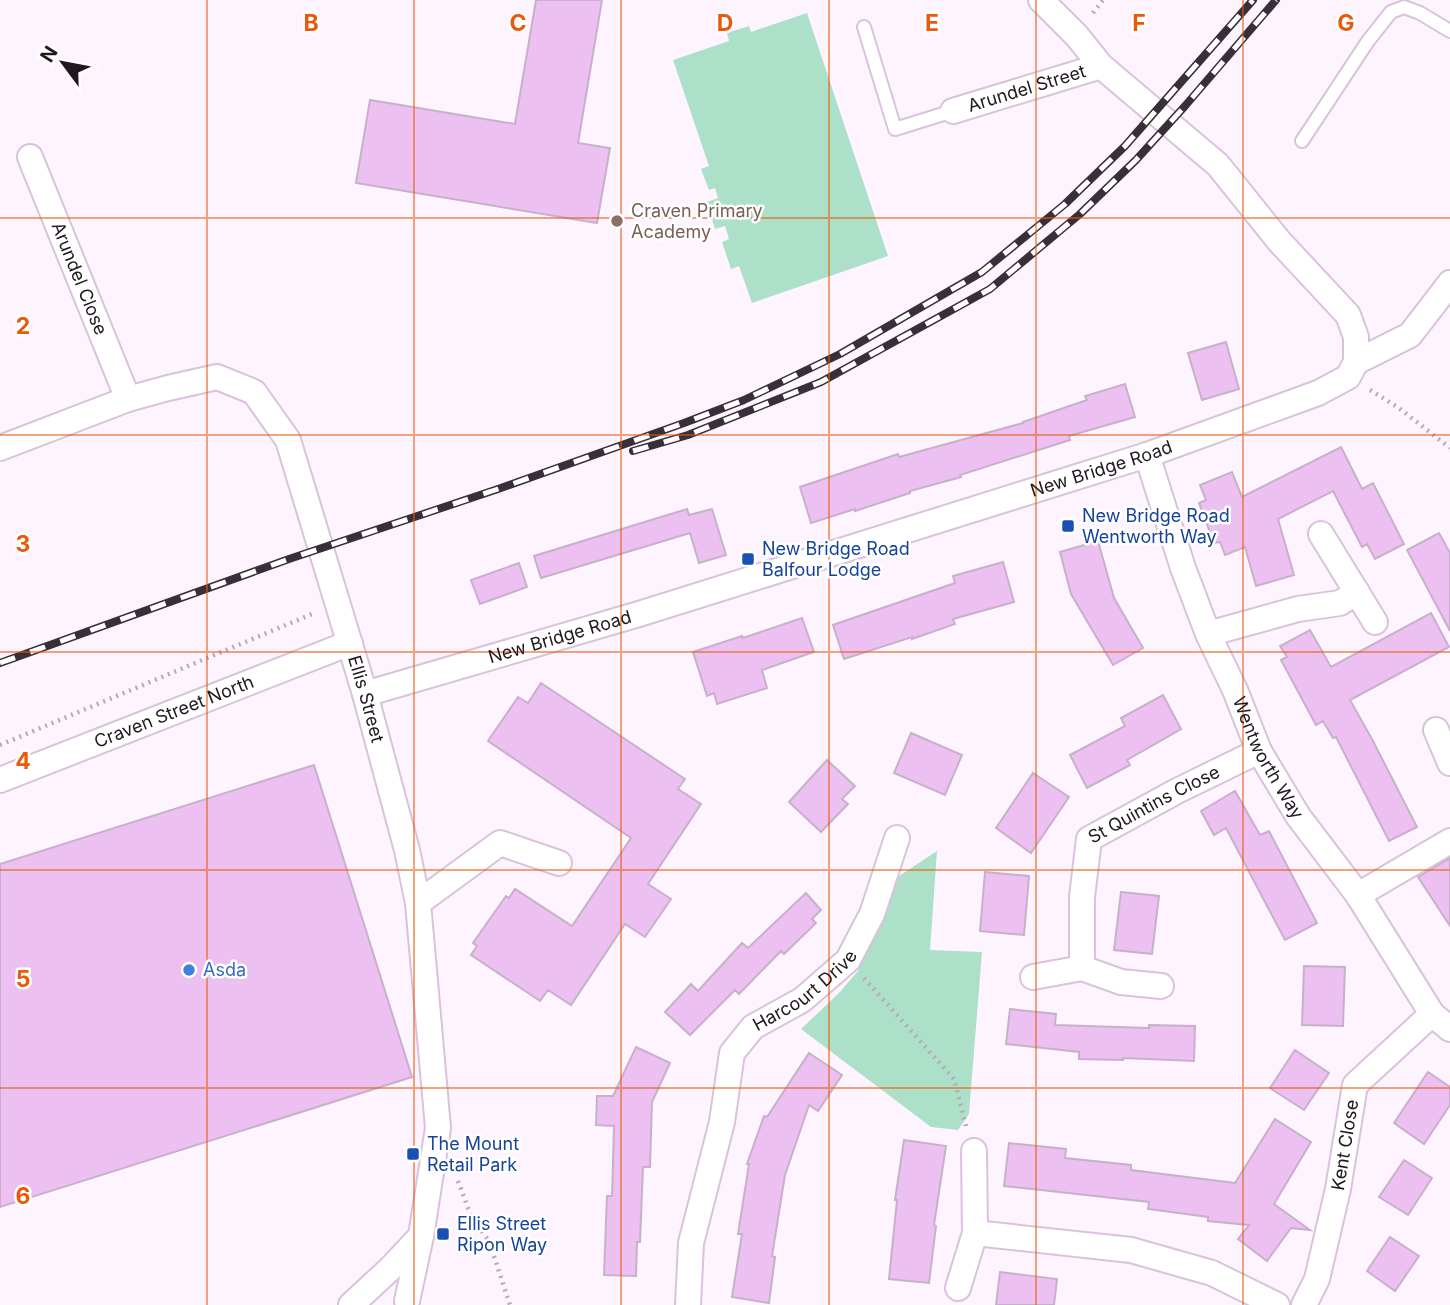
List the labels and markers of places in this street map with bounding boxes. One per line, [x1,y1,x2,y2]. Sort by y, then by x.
place label: Craven Primary Academy [631,200,763,242]
marker: Craven Primary Academy [609,213,625,229]
place label: New Bridge Road Wentworth Way [1082,505,1230,547]
marker: New Bridge Road Wentworth Way [1060,518,1076,534]
place label: New Bridge Road Balfour Lodge [762,538,910,580]
marker: New Bridge Road Balfour Lodge [740,551,756,567]
place label: Asda [203,959,246,980]
marker: Asda [181,962,197,978]
place label: The Mount Retail Park [427,1133,519,1175]
marker: The Mount Retail Park [405,1146,421,1162]
place label: Ellis Street Ripon Way [457,1213,547,1255]
marker: Ellis Street Ripon Way [435,1226,451,1242]

